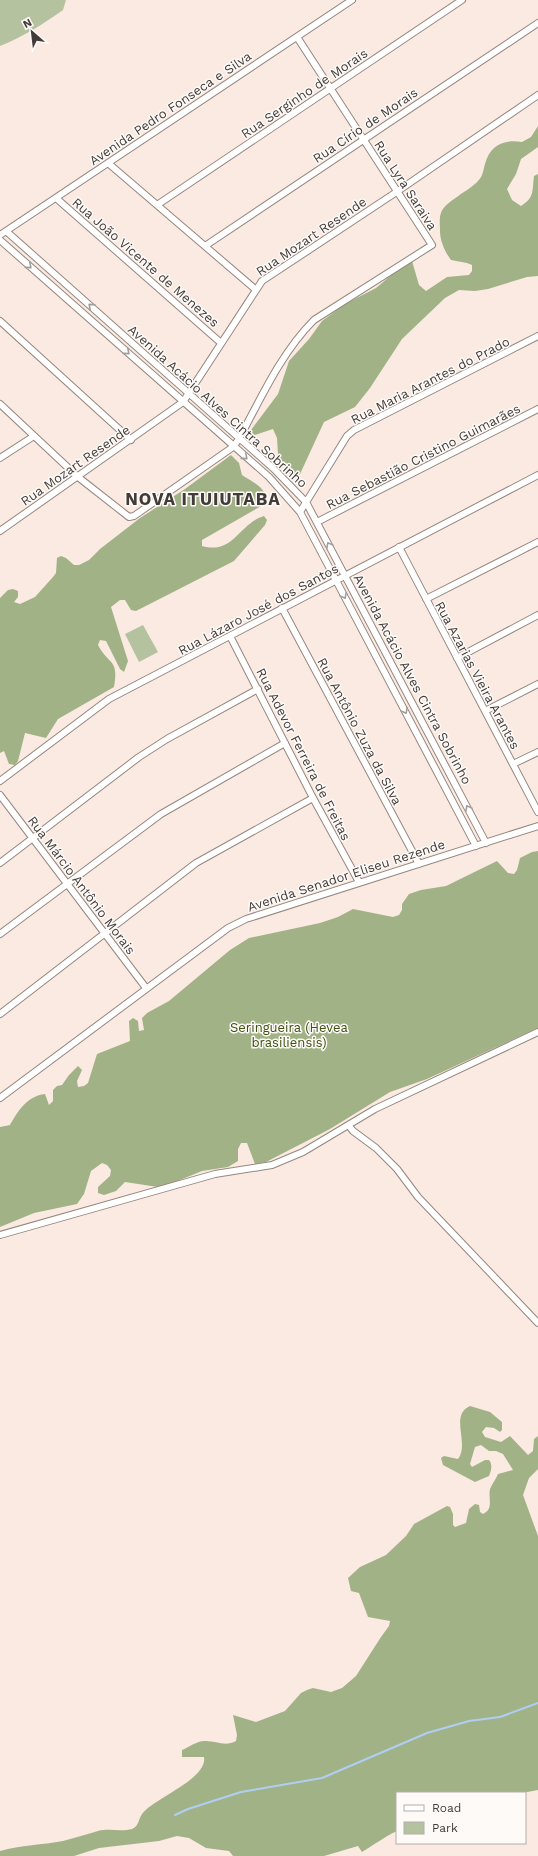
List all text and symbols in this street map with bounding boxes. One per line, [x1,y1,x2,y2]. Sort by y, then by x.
north arrow [12,12,52,52]
text: N [21,16,34,31]
street label: Rua Serginho de Morais [238,45,370,141]
street label: Avenida Pedro Fonseca e Silva [87,48,255,168]
street label: Rua Círio de Morais [310,85,421,166]
street label: Rua Lyra Saraiva [371,138,440,233]
street label: Rua Mozart Resende [253,194,369,279]
street label: Rua João Vicente de Menezes [69,195,222,330]
one-way arrow [25,261,32,268]
one-way arrow [88,303,96,311]
street label: Avenida Acácio Alves Cintra Sobrinho [125,322,310,491]
street label: Rua Maria Arantes do Prado [348,334,512,427]
one-way arrow [122,347,130,354]
street label: Rua Sebastião Cristino Guimarães [324,401,523,512]
street label: Rua Mozart Resende [18,422,133,509]
one-way arrow [240,452,248,459]
district label: NOVA ITUIUTABA [125,489,281,509]
one-way arrow [326,541,334,549]
street label: Rua Lázaro José dos Santos [176,561,341,658]
street label: Avenida Acácio Alves Cintra Sobrinho [351,572,475,787]
one-way arrow [340,592,347,599]
street label: Rua Azarias Vieira Arantes [432,599,523,752]
street label: Rua Antônio Zuza da Silva [314,655,405,808]
street label: Rua Adevor Ferreira de Freitas [253,666,354,843]
one-way arrow [400,707,408,714]
one-way arrow [465,805,473,812]
street label: Rua Márcio Antônio Morais [25,813,139,957]
street label: Avenida Senador Eliseu Rezende [246,836,447,915]
park label: Seringueira (Hevea brasiliensis) [230,1020,349,1050]
legend [396,1792,526,1844]
text: Road [432,1801,461,1815]
text: Park [432,1821,458,1835]

